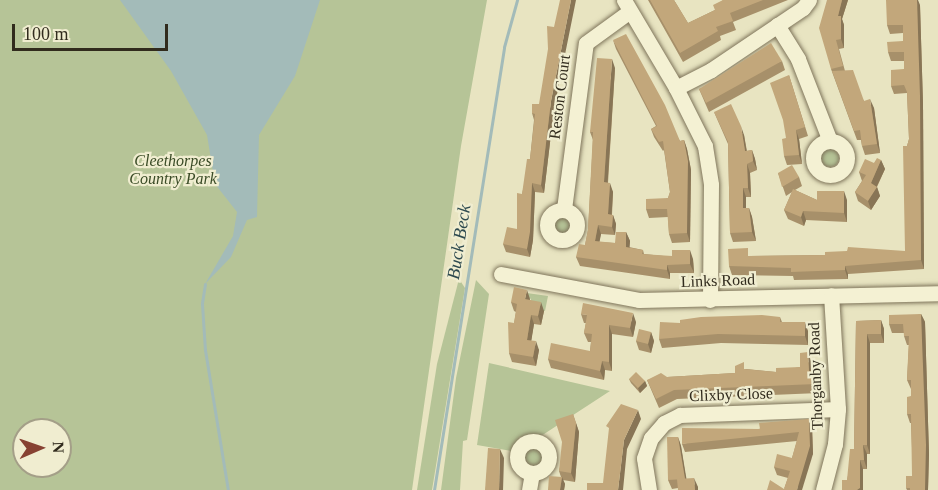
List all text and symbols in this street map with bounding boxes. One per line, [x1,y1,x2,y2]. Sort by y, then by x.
scale bar [15,12,171,50]
text: 100 m [23,24,69,44]
street label: Reston Court [545,54,575,140]
park label: Cleethorpes Country Park [129,151,217,189]
water label: Buck Beck [442,203,476,281]
street label: Links Road [681,270,755,292]
street label: Thorganby Road [805,322,827,430]
street label: Clixby Close [689,384,773,406]
north arrow [12,418,72,478]
text: N [50,441,67,453]

